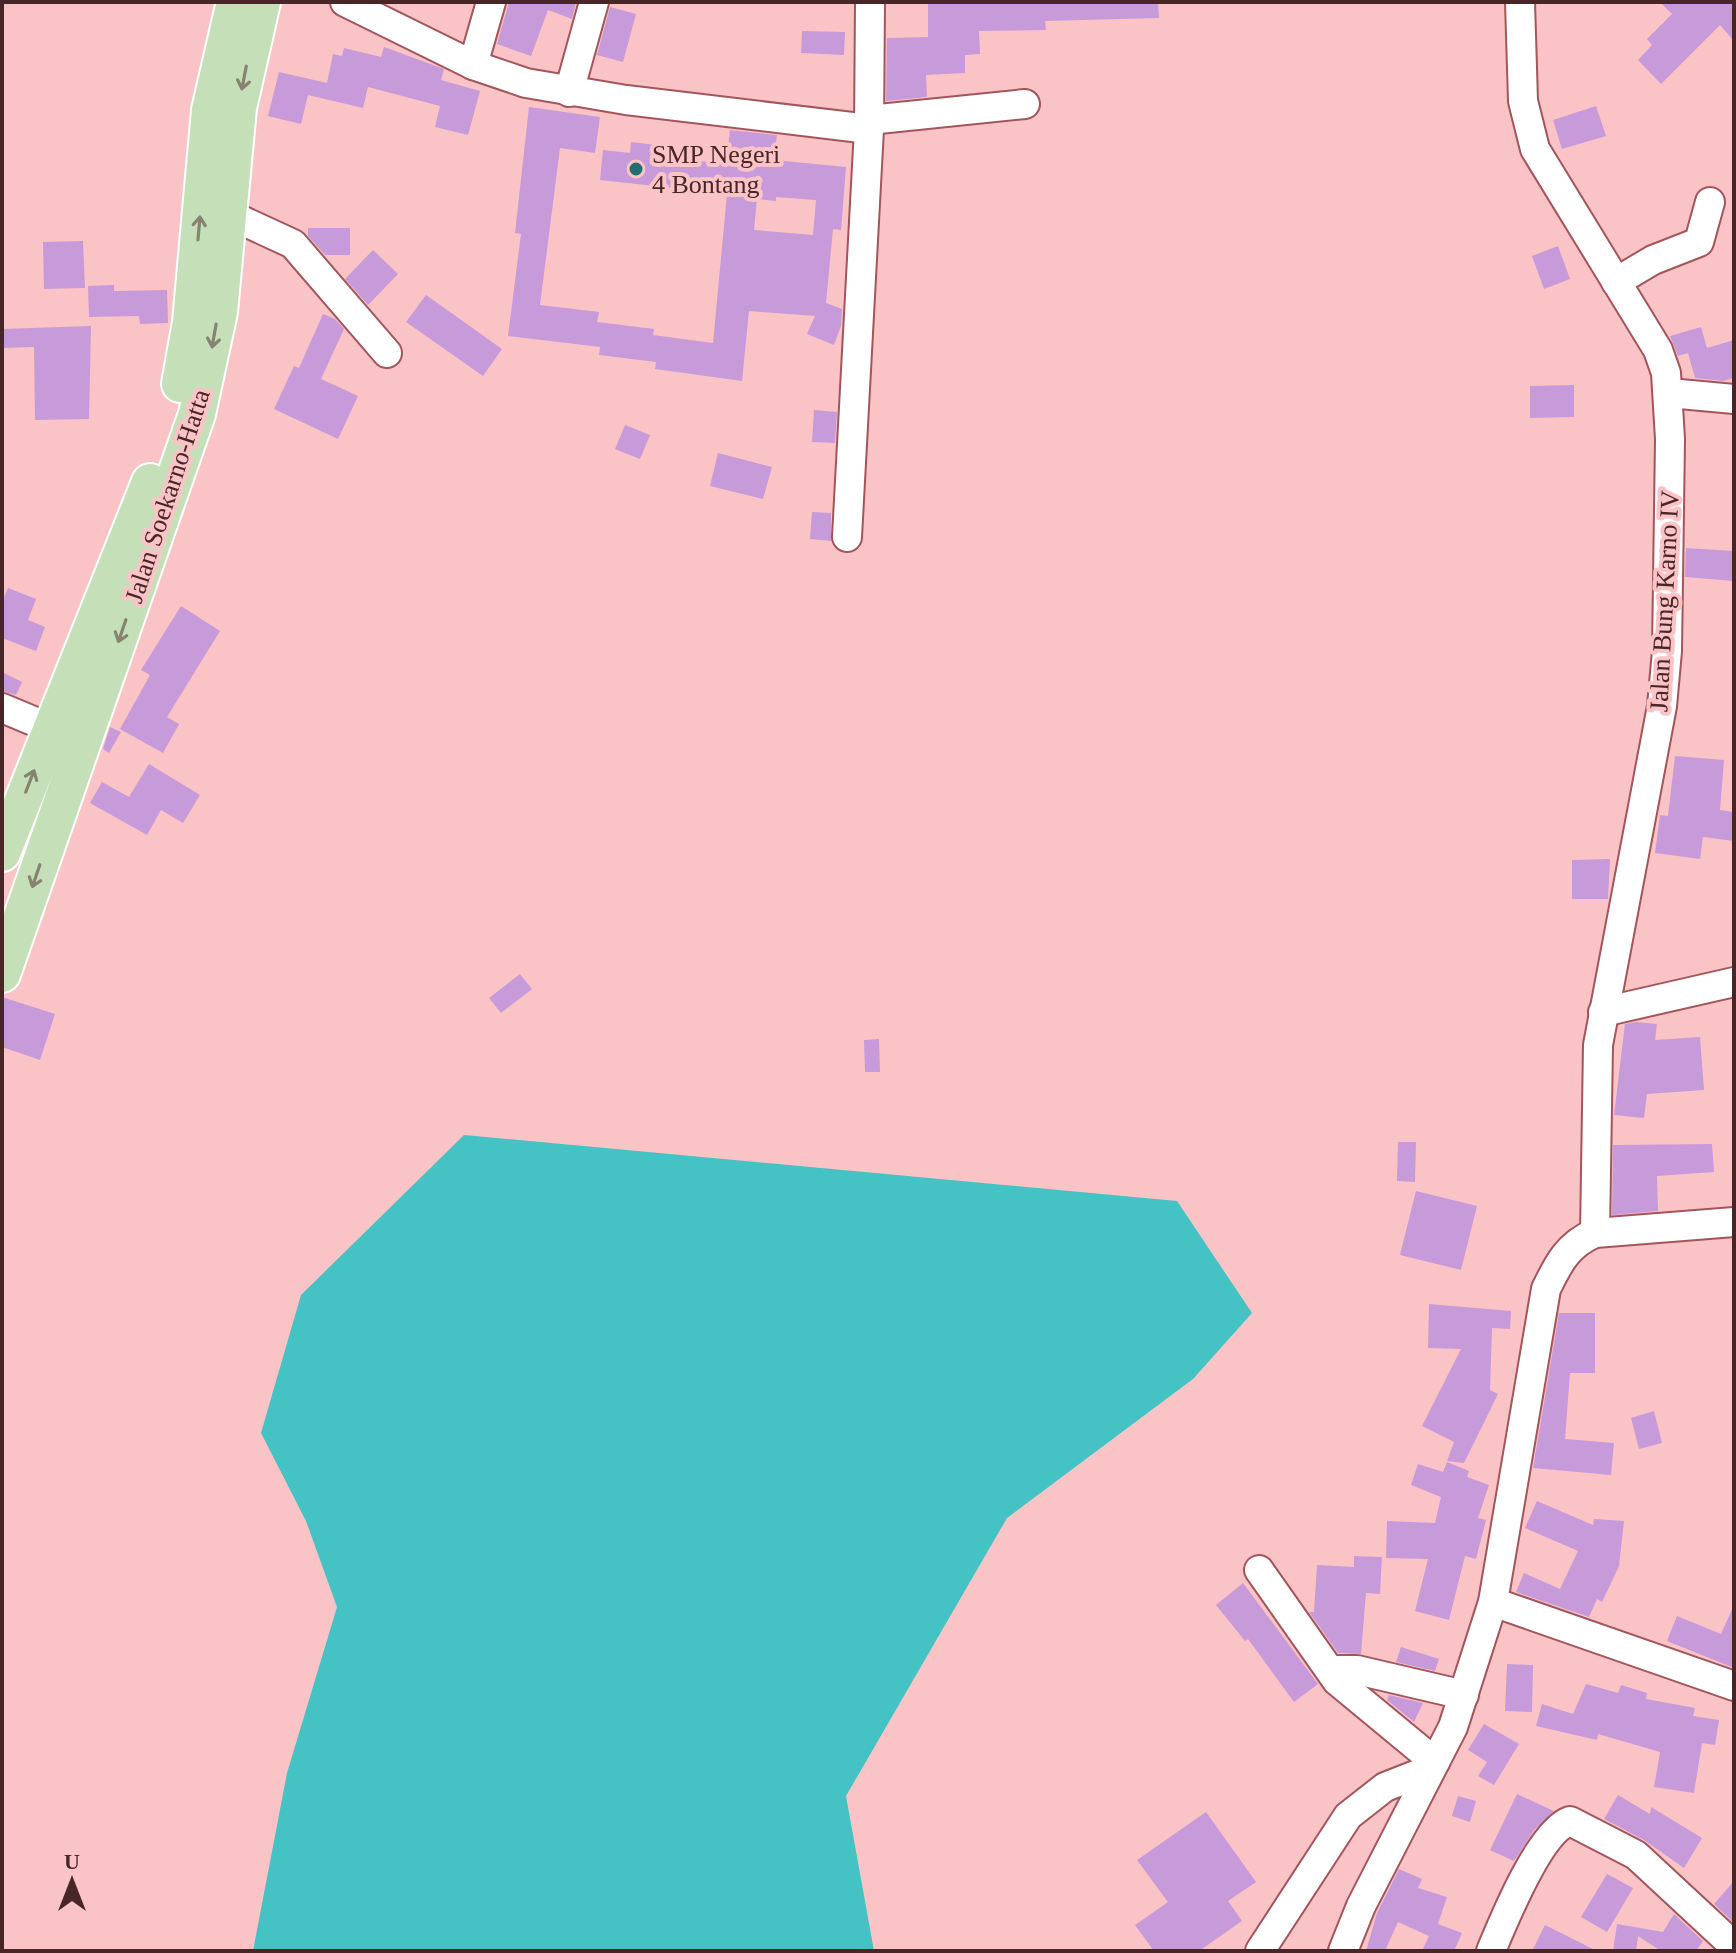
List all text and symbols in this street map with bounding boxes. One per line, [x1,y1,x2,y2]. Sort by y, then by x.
one-way arrow [236,65,251,90]
place label: SMP Negeri 4 Bontang [652,140,780,199]
marker: SMP Negeri 4 Bontang [627,160,645,178]
one-way arrow [192,215,207,242]
one-way arrow [206,323,221,348]
street label: Jalan Soekarno-Hatta [119,385,216,607]
street label: Jalan Bung Karno IV [1644,489,1685,712]
one-way arrow [114,618,129,643]
one-way arrow [24,769,38,794]
one-way arrow [28,863,42,888]
north arrow [32,1841,112,1921]
text: U [64,1849,80,1874]

